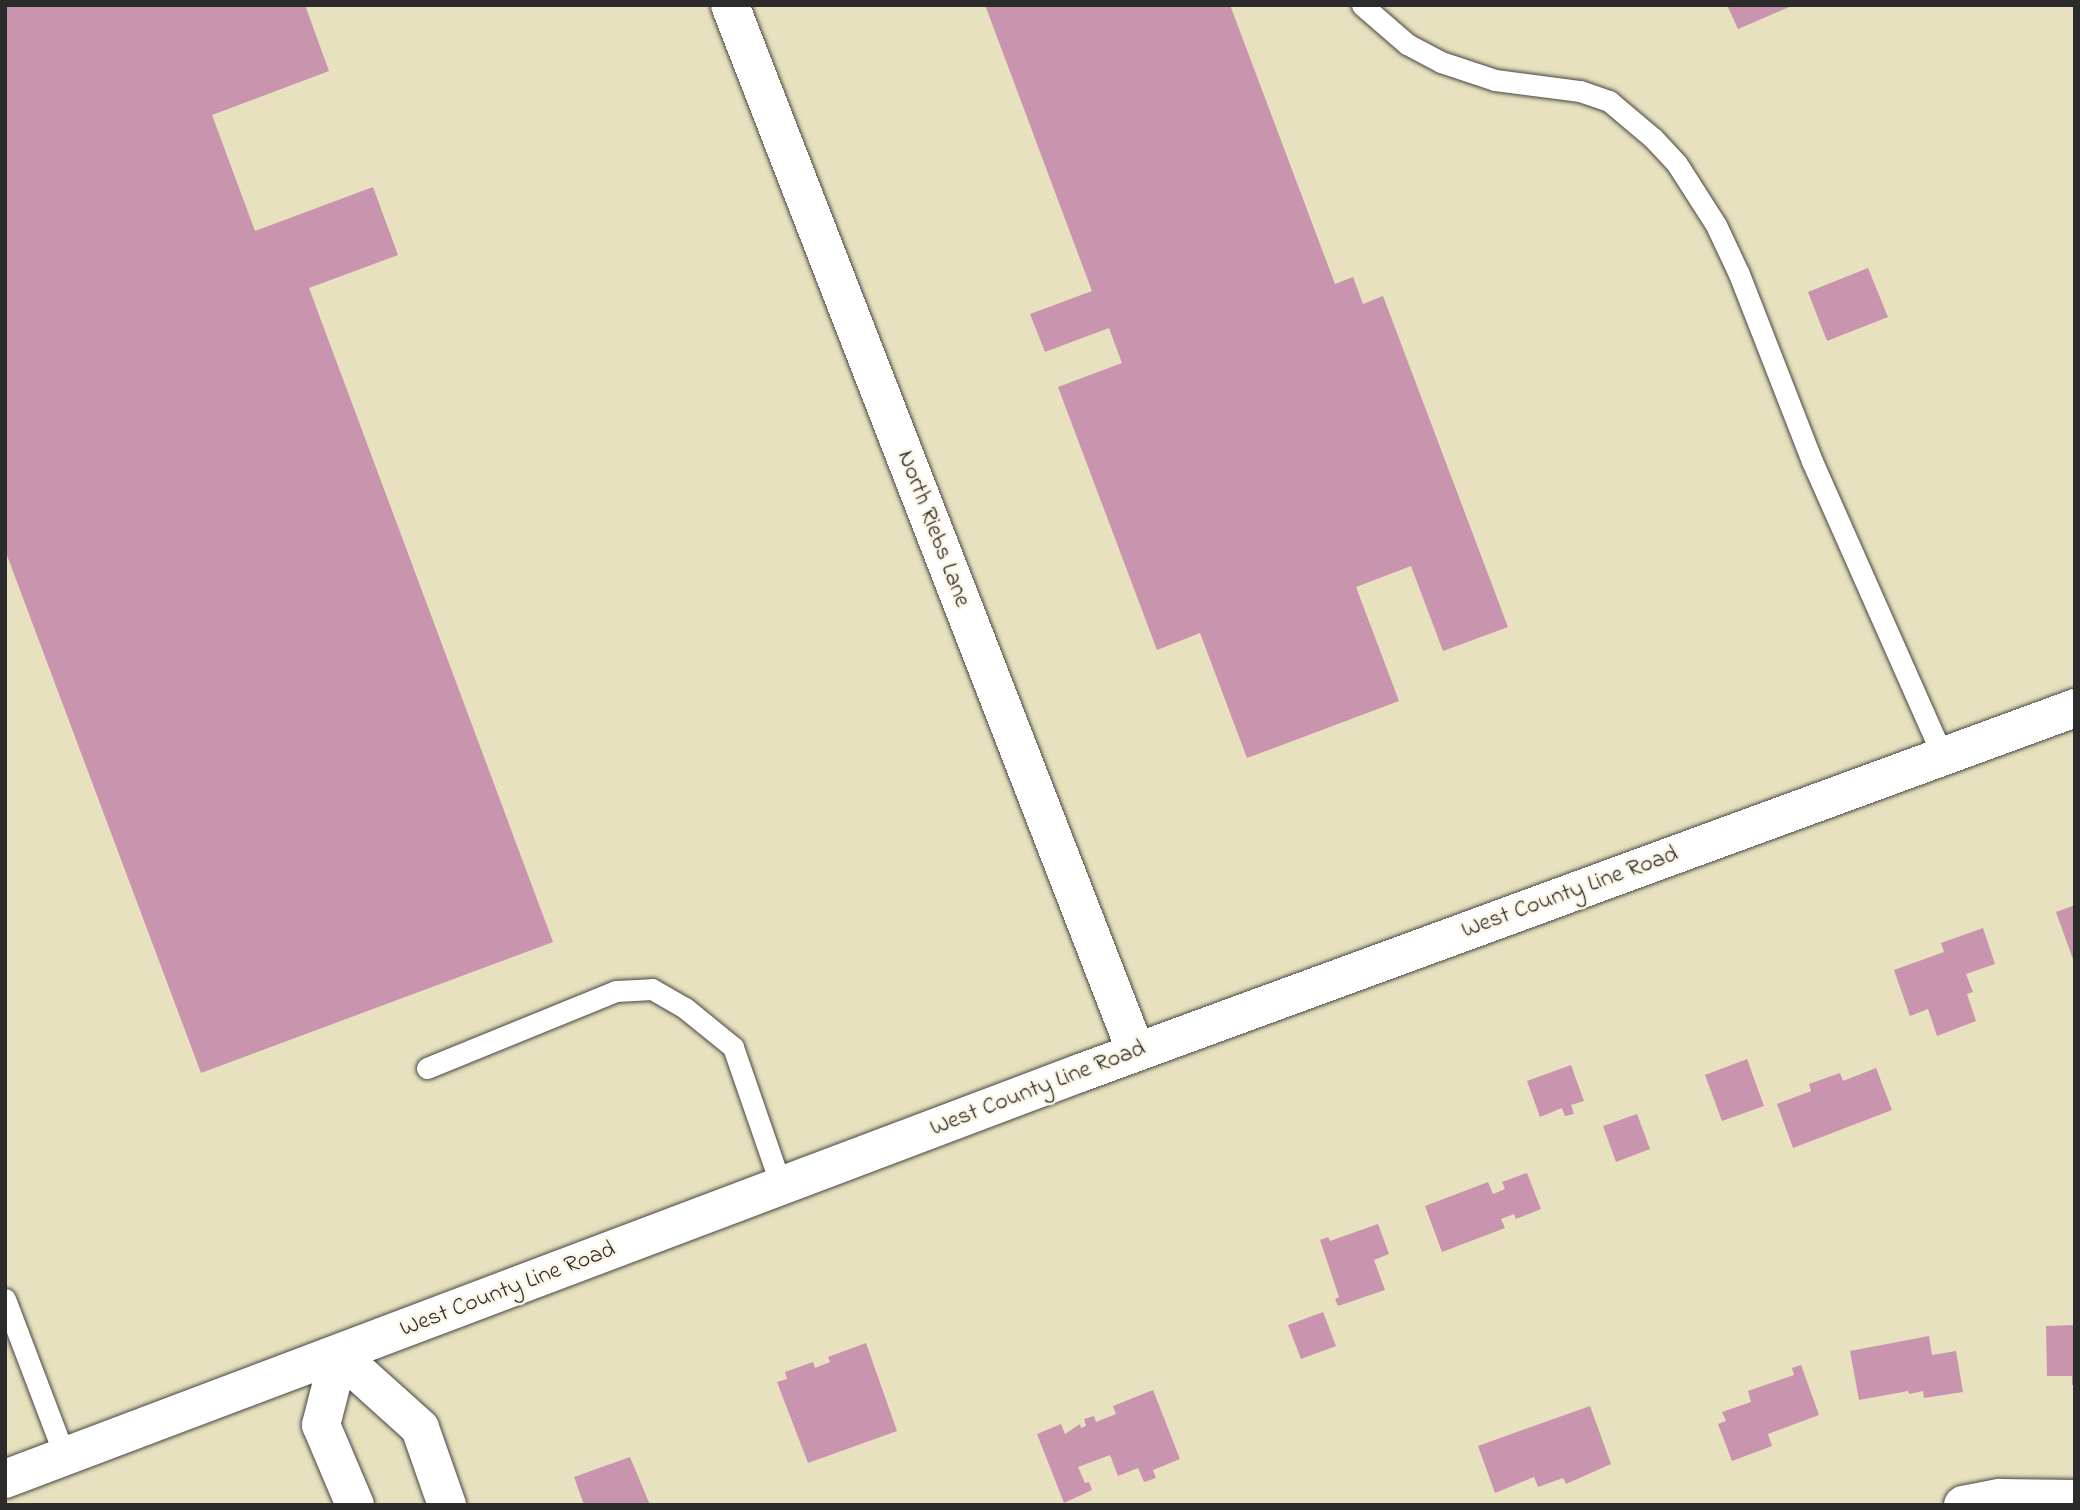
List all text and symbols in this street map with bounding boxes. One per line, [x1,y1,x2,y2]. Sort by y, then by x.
street label: North Riebs Lane [890,447,976,611]
street label: West County Line Road [1458,840,1682,946]
street label: West County Line Road [926,1035,1150,1143]
street label: West County Line Road [396,1236,620,1344]

